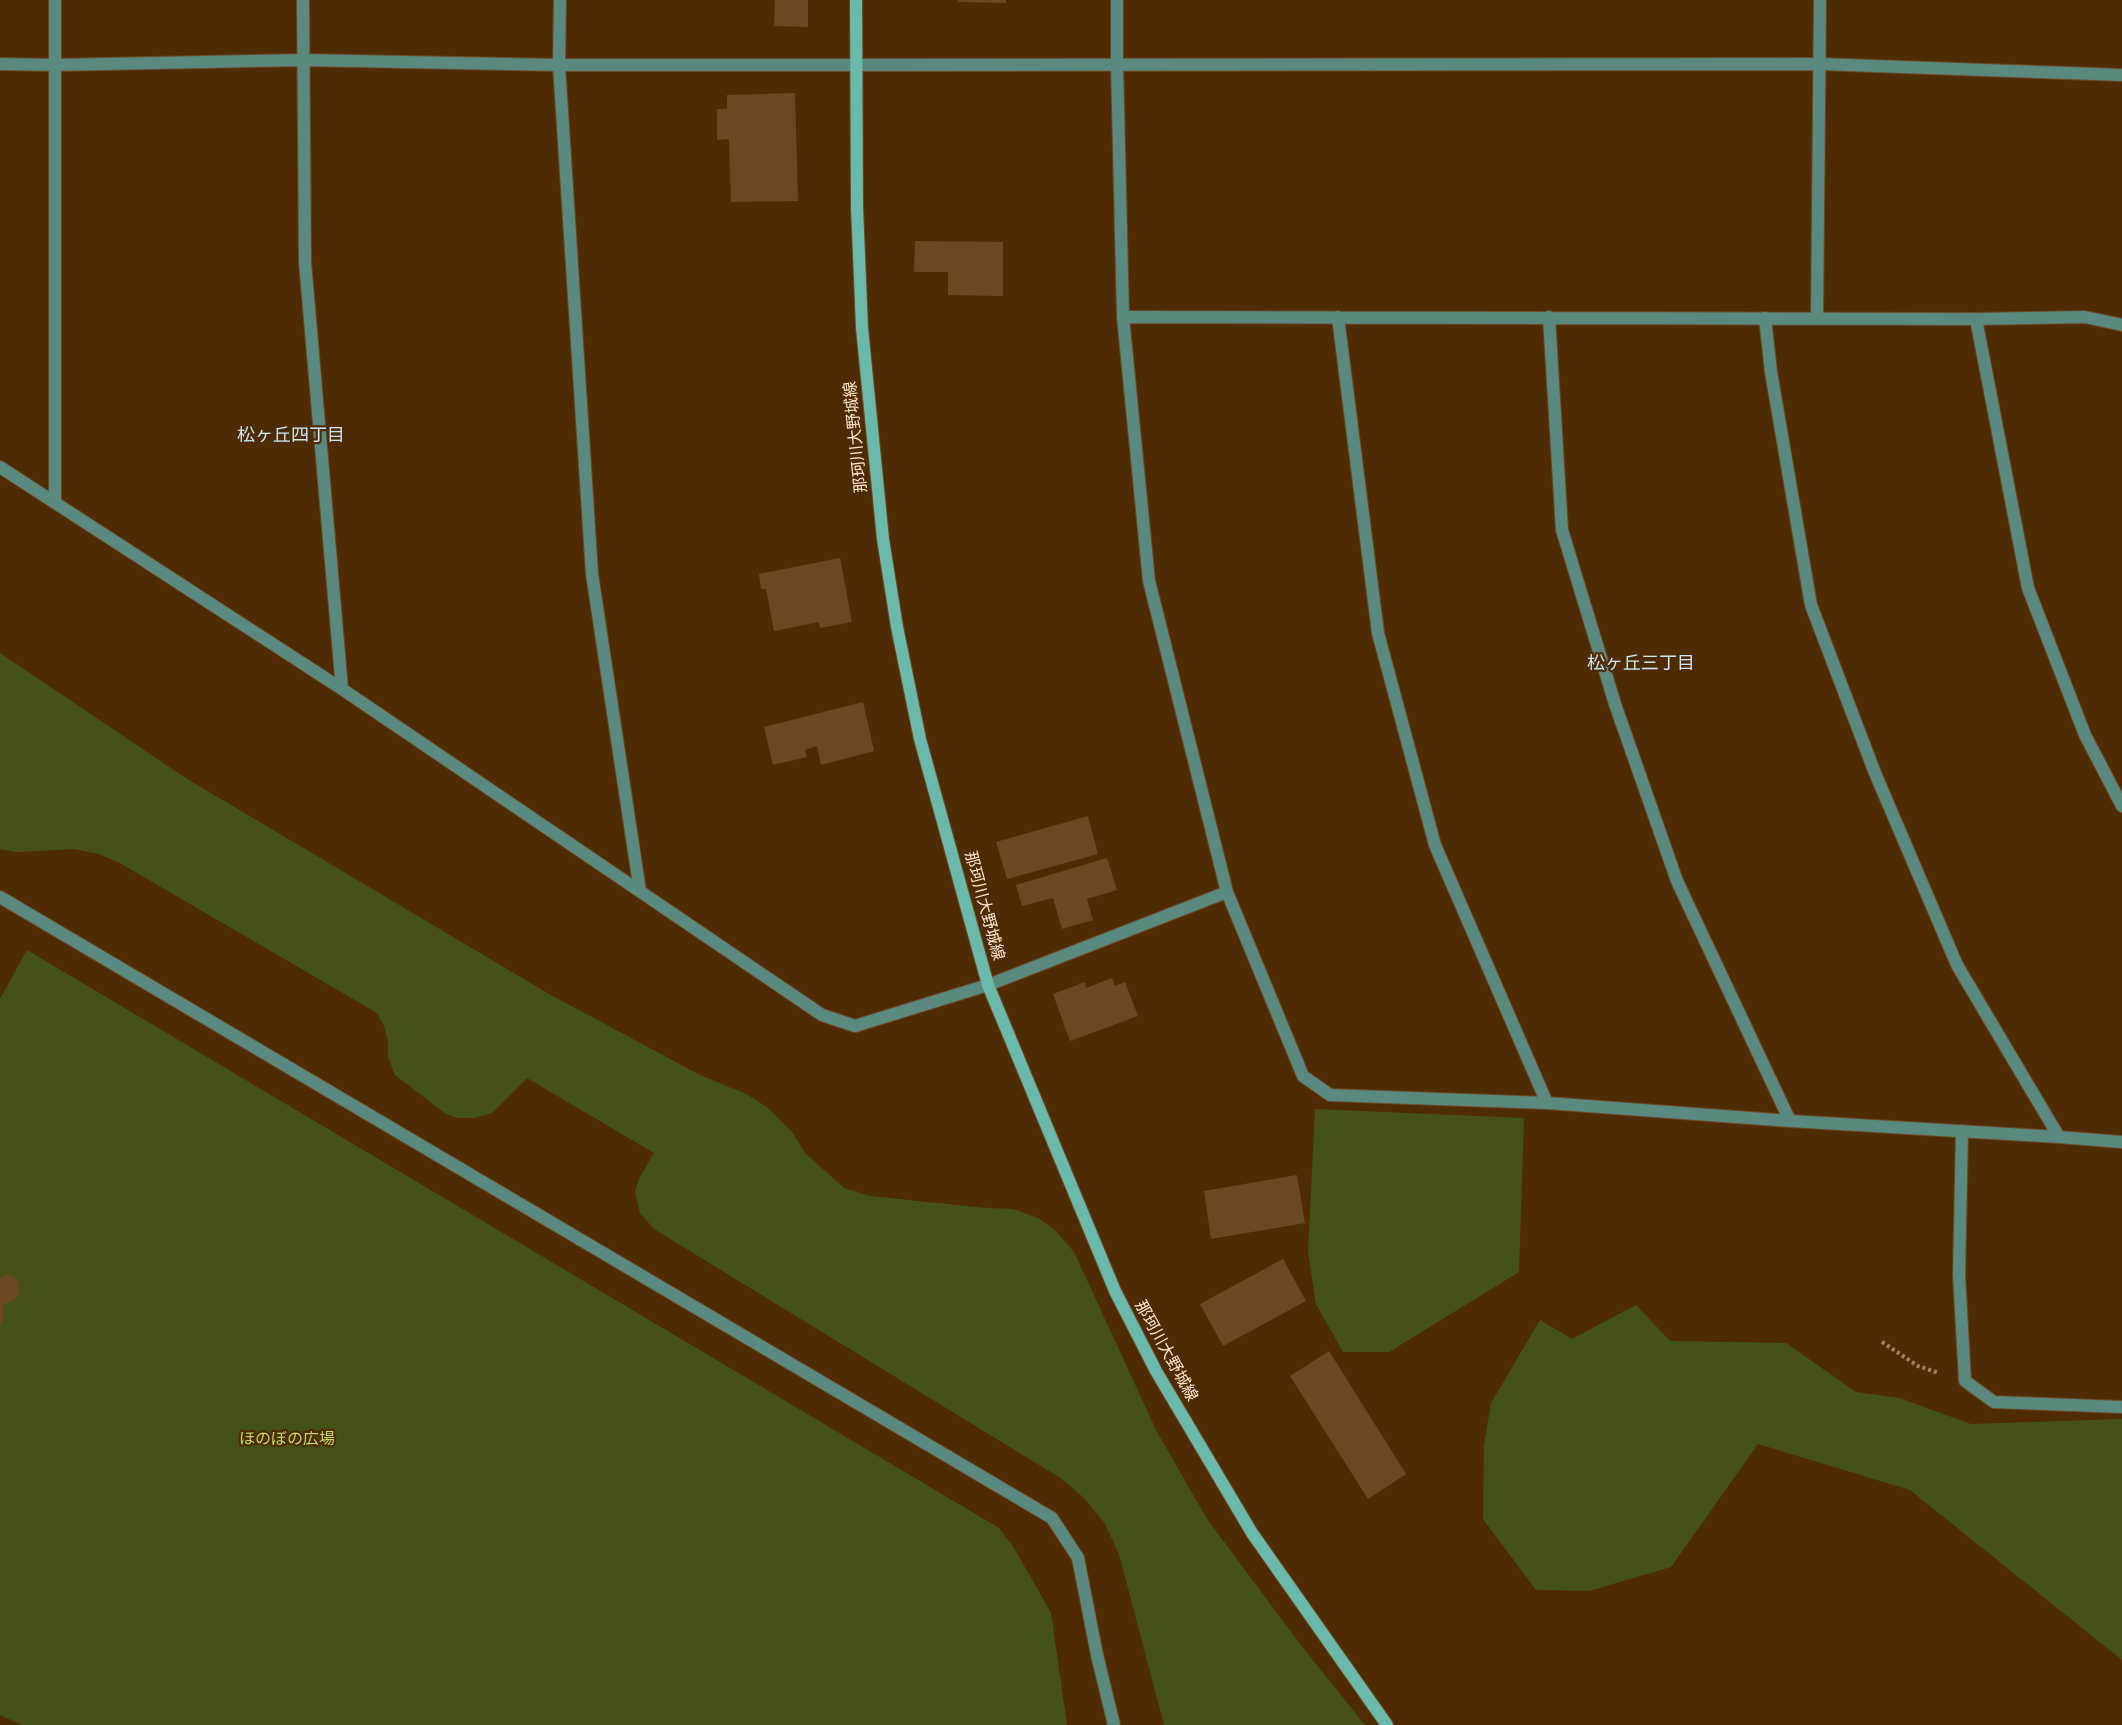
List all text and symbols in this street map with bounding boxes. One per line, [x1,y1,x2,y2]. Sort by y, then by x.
street label: 那珂川大野城線 [841,380,871,494]
district label: 松ヶ丘四丁目 [237,425,345,447]
district label: 松ヶ丘三丁目 [1587,653,1695,675]
street label: 那珂川大野城線 [960,849,1008,963]
street label: 那珂川大野城線 [1130,1297,1202,1405]
park label: ほのぼの広場 [239,1429,335,1449]

